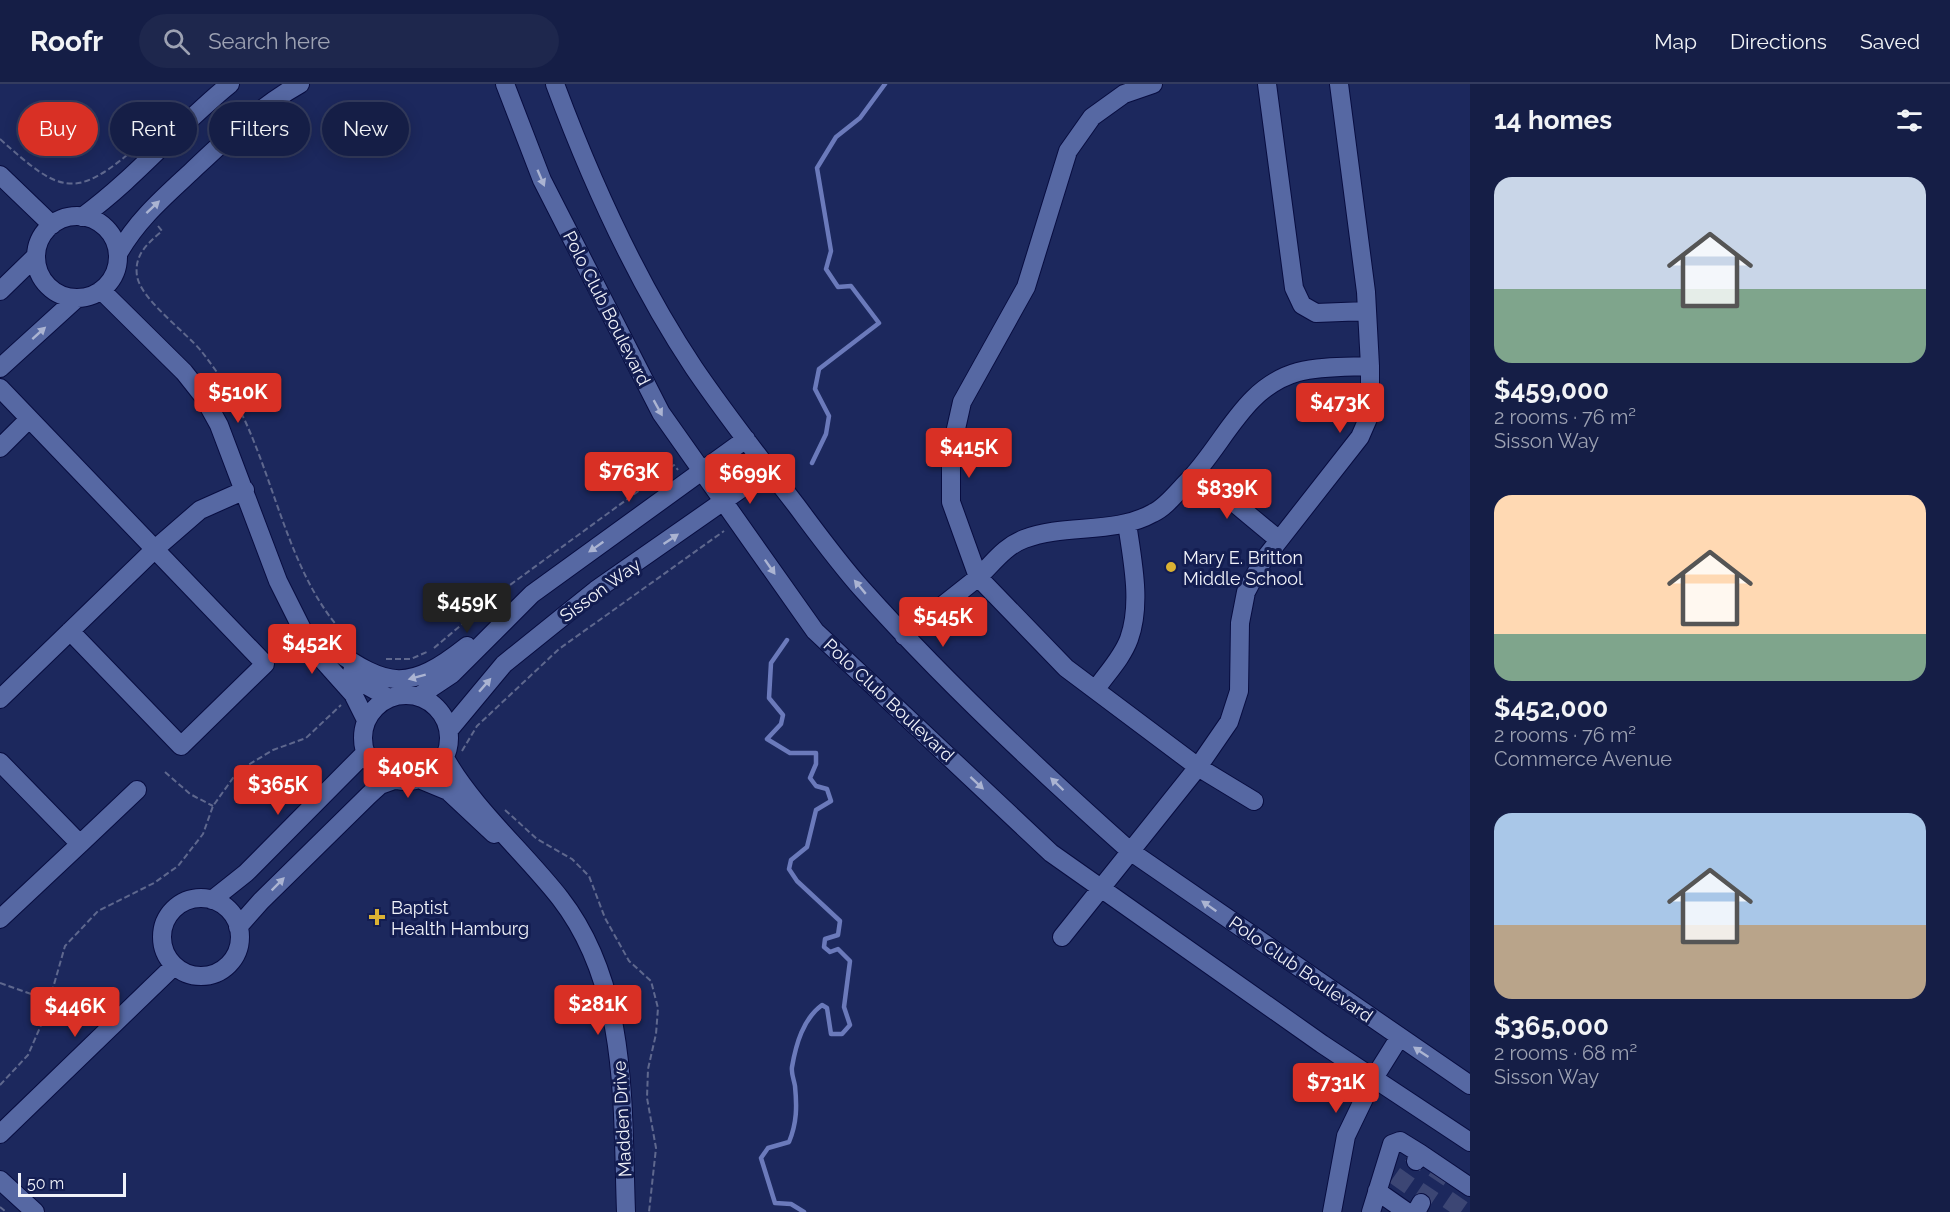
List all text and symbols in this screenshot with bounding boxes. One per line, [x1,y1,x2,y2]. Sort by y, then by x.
search box [139,14,559,68]
text: Roofr [30,25,103,58]
icon: search [160,25,193,58]
text: Search here [208,28,330,54]
text: Map [1654,29,1697,54]
text: Directions [1730,29,1827,54]
text: Saved [1860,29,1920,54]
chip: Buy [18,102,98,156]
chip: Rent [110,102,197,156]
chip: Filters [209,102,310,156]
chip: New [322,102,409,156]
icon: filters [1893,104,1926,137]
text: 14 homes [1494,105,1612,135]
one-way arrow [536,169,546,187]
one-way arrow [145,200,160,214]
icon: home [1656,216,1764,324]
street label: Polo Club Boulevard [559,227,655,389]
one-way arrow [31,327,46,340]
pin: $510K [196,373,280,424]
text: $459,000 [1494,375,1609,405]
text: $510K [208,380,268,404]
pin: $473K [1298,383,1382,434]
text: $473K [1310,390,1370,414]
one-way arrow [653,399,663,416]
text: 2 rooms · 76 m² [1494,405,1636,429]
pin: $415K [927,428,1011,479]
text: Sisson Way [1494,429,1599,453]
text: $415K [940,435,998,459]
pin: $763K [587,452,671,503]
pin: $699K [708,454,792,505]
text: $763K [599,459,659,483]
text: $699K [719,461,781,485]
pin: $839K [1185,469,1269,520]
text: $839K [1196,476,1258,500]
one-way arrow [663,534,679,545]
icon: home [1656,534,1764,642]
one-way arrow [589,541,605,553]
place label: Mary E. Britton Middle School [1183,547,1303,589]
street label: Sisson Way [556,554,645,626]
one-way arrow [764,559,776,575]
marker: Mary E. Britton Middle School [1164,560,1178,574]
one-way arrow [854,580,867,595]
pin: $459K [425,583,509,634]
text: $459K [437,590,497,614]
pin: $545K [901,597,985,648]
text: $545K [913,604,973,628]
pin: $452K [270,624,354,675]
text: $452K [282,631,342,655]
street label: Polo Club Boulevard [819,634,959,766]
one-way arrow [408,672,426,682]
one-way arrow [478,678,491,693]
text: $452,000 [1494,693,1608,723]
text: 2 rooms · 76 m² [1494,723,1636,747]
text: Commerce Avenue [1494,747,1672,771]
pin: $405K [366,748,450,799]
text: $405K [378,755,438,779]
pin: $365K [236,765,320,816]
text: $365K [248,772,308,796]
one-way arrow [969,776,984,790]
one-way arrow [1051,777,1065,791]
icon: home [1656,852,1764,960]
one-way arrow [271,878,285,892]
place label: Baptist Health Hamburg [391,897,529,939]
one-way arrow [1201,901,1217,912]
marker: Baptist Health Hamburg [368,908,386,926]
street label: Polo Club Boulevard [1225,911,1377,1027]
pin: $281K [556,985,640,1036]
pin: $446K [33,987,117,1038]
text: $281K [568,992,628,1016]
text: $446K [44,994,106,1018]
text: $365,000 [1494,1011,1609,1041]
text: 2 rooms · 68 m² [1494,1041,1637,1065]
one-way arrow [1414,1046,1430,1058]
street label: Madden Drive [608,1060,636,1178]
pin: $731K [1294,1063,1378,1114]
text: Sisson Way [1494,1065,1599,1089]
text: $731K [1307,1070,1365,1094]
scale bar [18,1170,126,1198]
text: 50 m [27,1174,64,1193]

